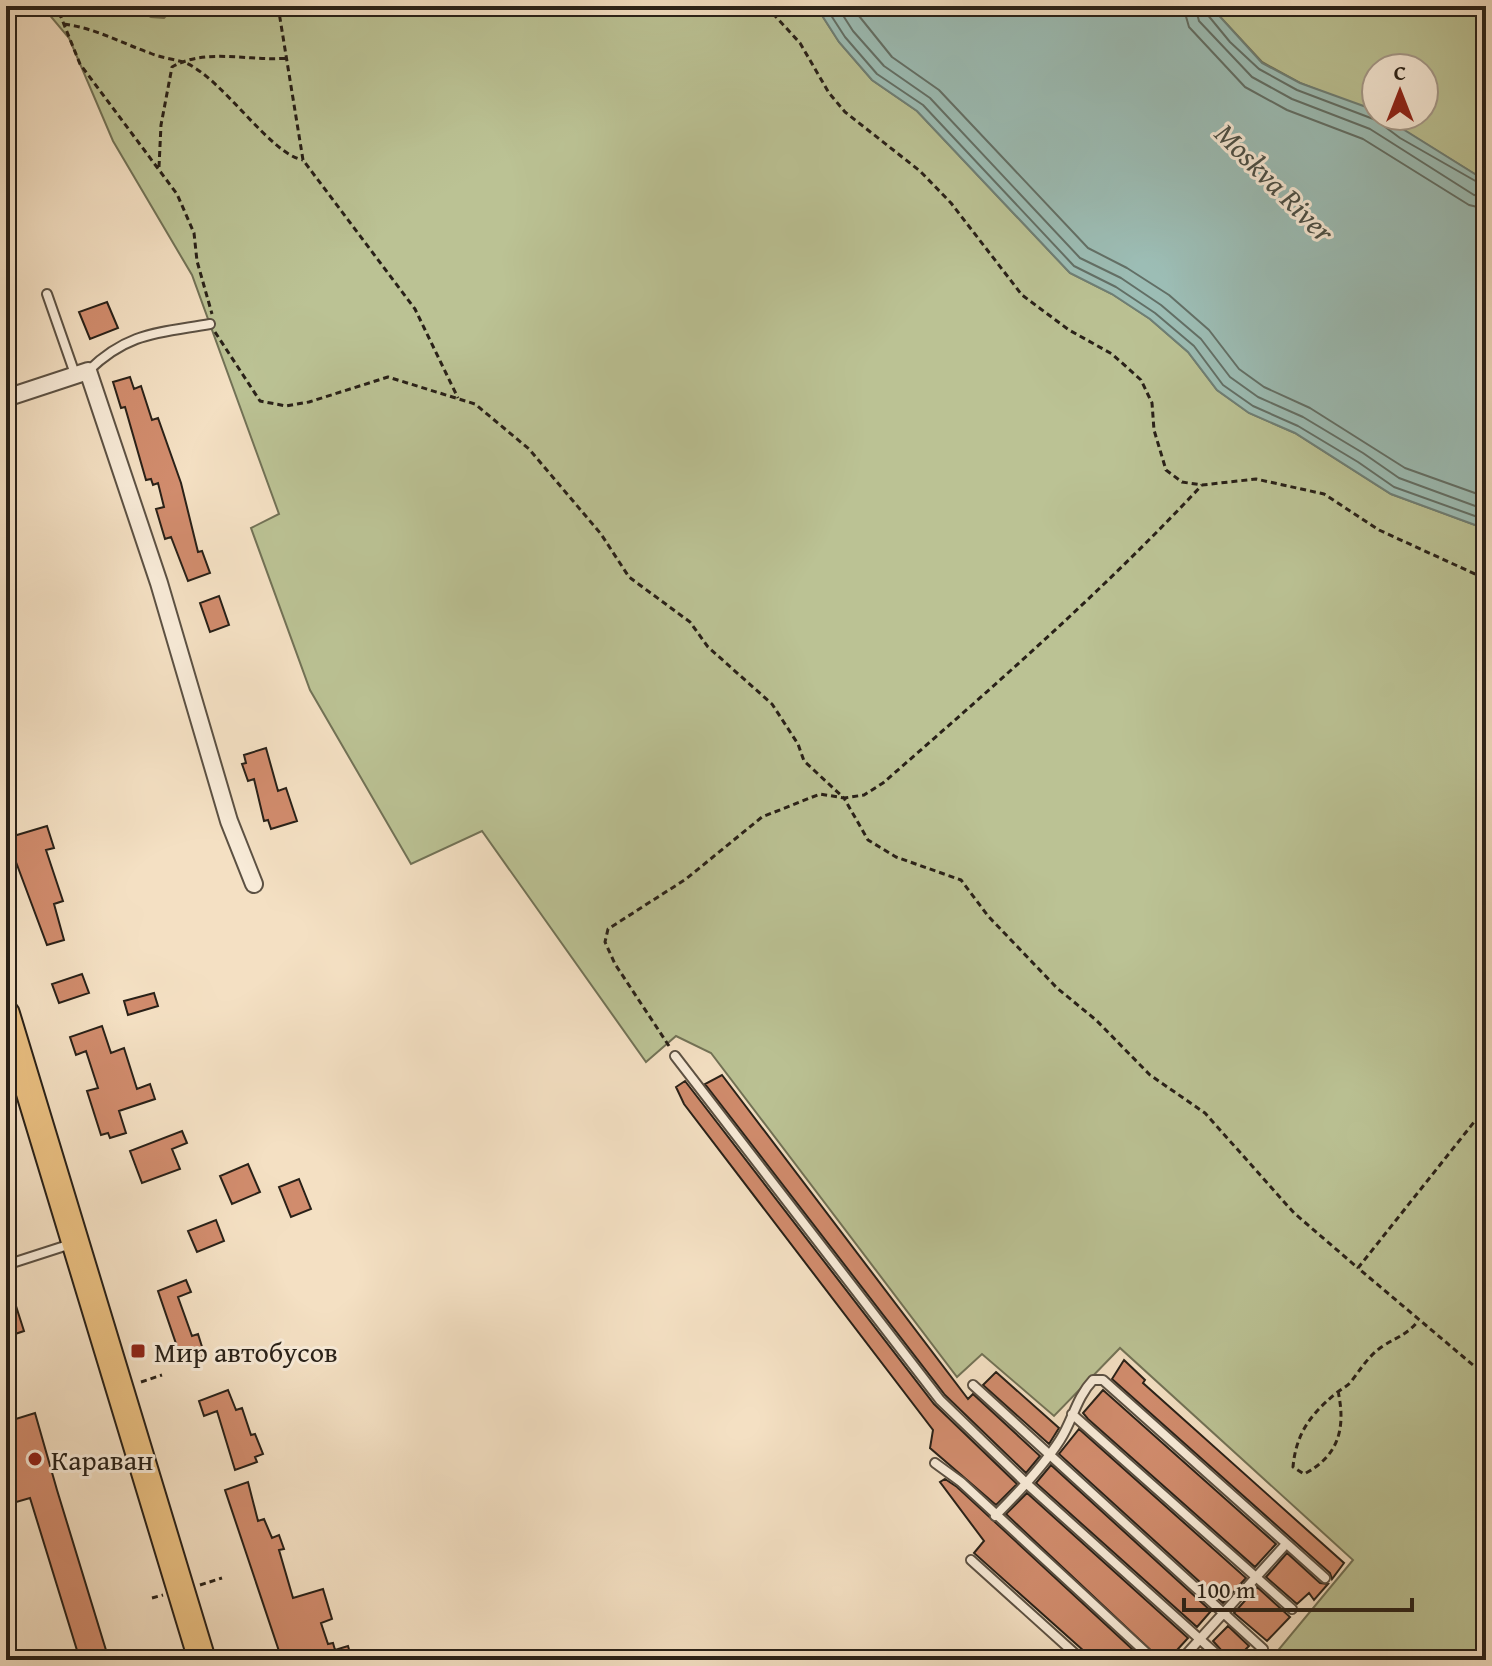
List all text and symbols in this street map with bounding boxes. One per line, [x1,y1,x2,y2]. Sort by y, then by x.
north arrow [1360,52,1440,132]
text: С [1394,56,1406,88]
water label: Moskva River [1205,112,1345,252]
place label: Мир автобусов [154,1331,338,1372]
marker: Мир автобусов [129,1342,147,1360]
place label: Караван [51,1439,153,1480]
marker: Караван [26,1450,44,1468]
scale bar [1184,1562,1412,1612]
text: 100 m [1196,1572,1256,1607]

